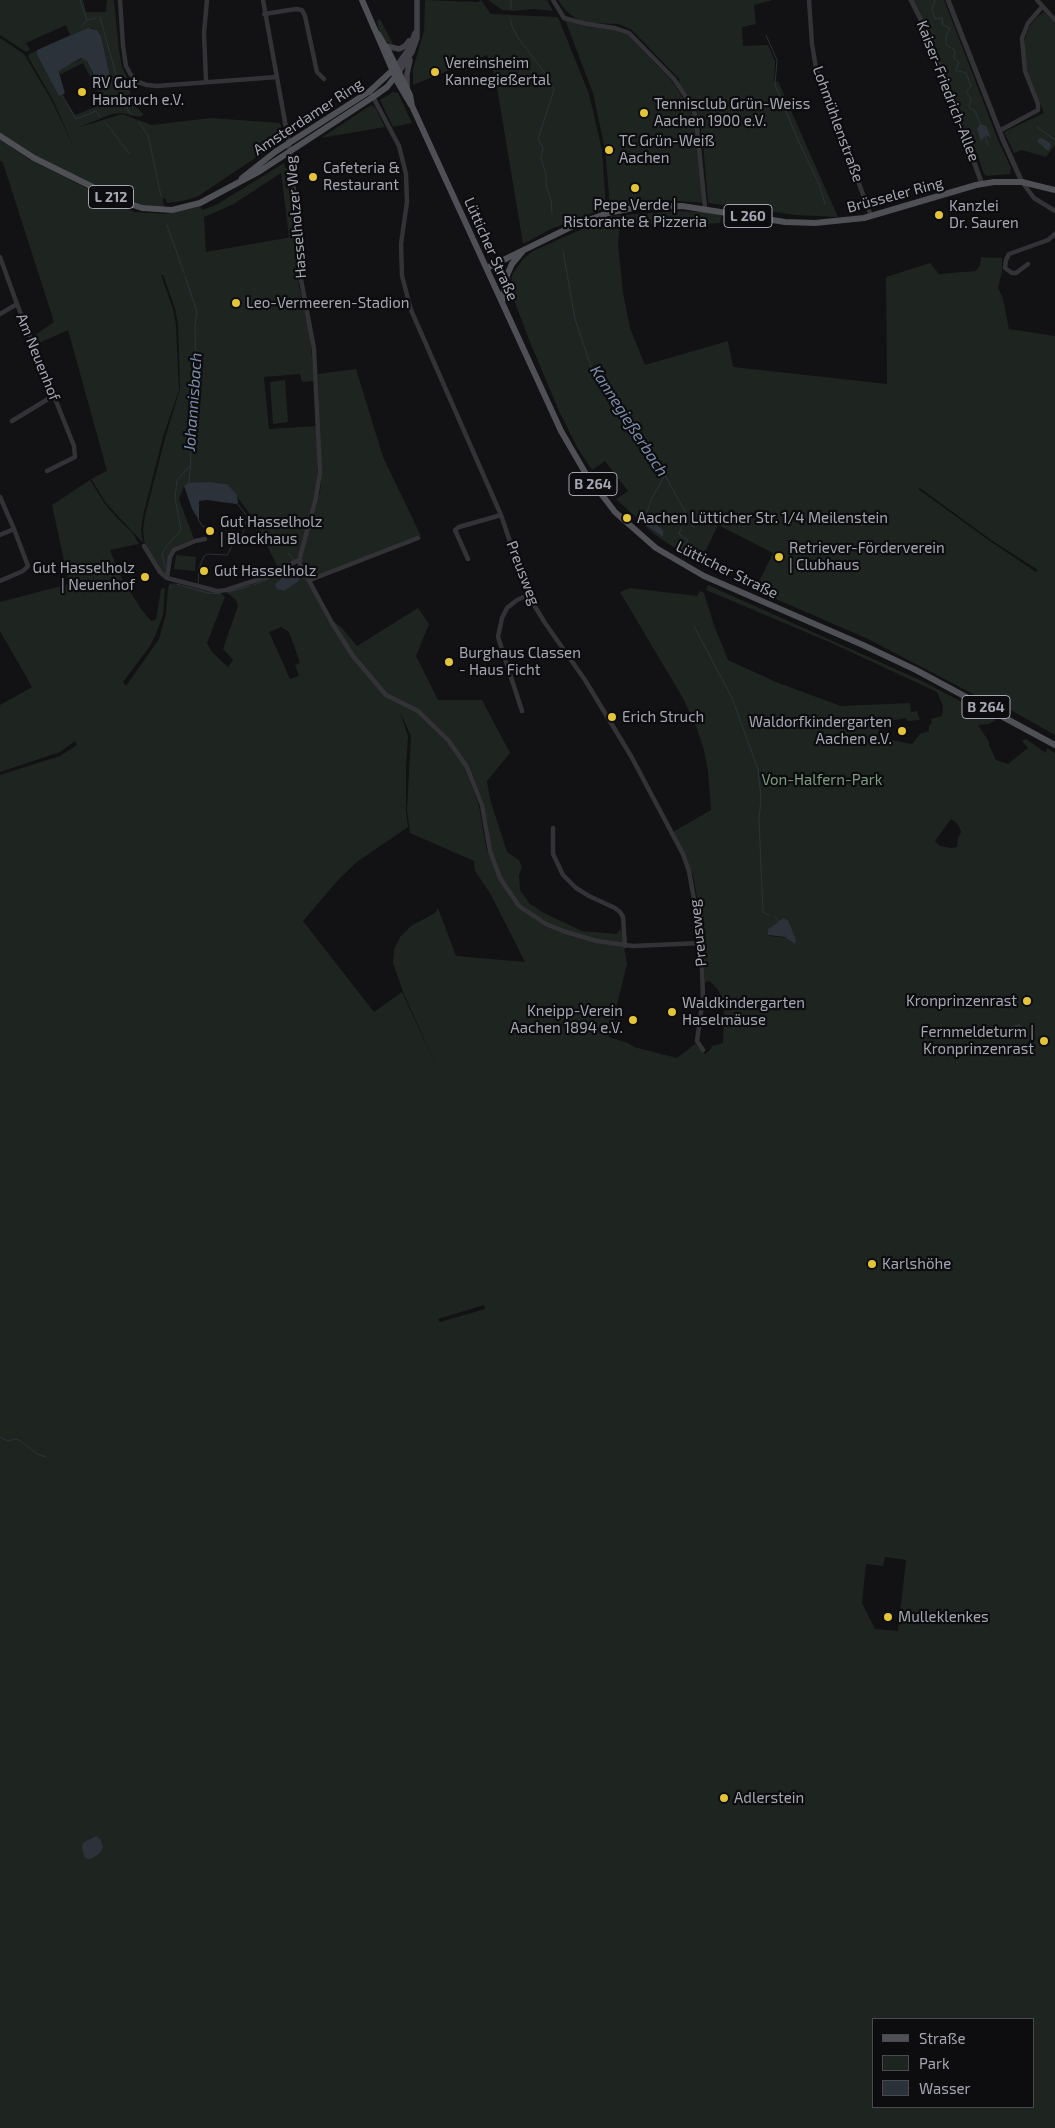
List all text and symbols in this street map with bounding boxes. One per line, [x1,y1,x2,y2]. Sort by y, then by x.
street label: Kaiser-Friedrich-Allee [913,18,983,164]
place label: Vereinsheim Kannegießertal [445,54,550,89]
street label: Lohmühlenstraße [809,63,867,185]
marker: Vereinsheim Kannegießertal [429,66,441,78]
place label: RV Gut Hanbruch e.V. [92,74,184,109]
street label: Amsterdamer Ring [250,75,366,159]
marker: RV Gut Hanbruch e.V. [76,86,88,98]
place label: Tennisclub Grün-Weiss Aachen 1900 e.V. [654,95,810,130]
marker: Tennisclub Grün-Weiss Aachen 1900 e.V. [638,107,650,119]
place label: TC Grün-Weiß Aachen [619,132,715,167]
marker: TC Grün-Weiß Aachen [603,144,615,156]
street label: Hasselholzer Weg [282,155,310,279]
place label: Cafeteria & Restaurant [323,159,400,194]
marker: Cafeteria & Restaurant [307,171,319,183]
street label: Brüsseler Ring [845,173,945,217]
marker: Pepe Verde | Ristorante & Pizzeria [629,182,641,194]
road number: L 212 [88,186,134,208]
street label: Lütticher Straße [460,194,522,304]
place label: Pepe Verde | Ristorante & Pizzeria [563,196,707,231]
place label: Kanzlei Dr. Sauren [949,197,1019,232]
road number: L 260 [724,205,772,228]
marker: Kanzlei Dr. Sauren [933,209,945,221]
place label: Leo-Vermeeren-Stadion [246,294,409,312]
marker: Leo-Vermeeren-Stadion [230,297,242,309]
street label: Am Neuenhof [12,311,64,403]
water label: Johannisbach [180,352,206,452]
water label: Kannegießerbach [586,362,672,480]
road number: B 264 [569,472,617,496]
place label: Aachen Lütticher Str. 1/4 Meilenstein [637,509,888,527]
marker: Aachen Lütticher Str. 1/4 Meilenstein [621,512,633,524]
place label: Gut Hasselholz | Blockhaus [220,513,322,548]
marker: Gut Hasselholz | Blockhaus [204,525,216,537]
street label: Preusweg [502,538,544,608]
street label: Lütticher Straße [673,538,781,602]
place label: Retriever-Förderverein | Clubhaus [789,539,945,574]
marker: Retriever-Förderverein | Clubhaus [773,551,785,563]
place label: Gut Hasselholz | Neuenhof [33,559,135,594]
place label: Gut Hasselholz [214,562,316,580]
marker: Gut Hasselholz [198,565,210,577]
marker: Gut Hasselholz | Neuenhof [139,571,151,583]
place label: Burghaus Classen - Haus Ficht [459,644,581,679]
marker: Burghaus Classen - Haus Ficht [443,656,455,668]
road number: B 264 [962,696,1010,719]
place label: Erich Struch [622,708,704,726]
marker: Erich Struch [606,711,618,723]
place label: Waldorfkindergarten Aachen e.V. [749,713,892,748]
marker: Waldorfkindergarten Aachen e.V. [896,725,908,737]
park label: Von-Halfern-Park [762,771,882,789]
street label: Preusweg [686,898,710,968]
place label: Kronprinzenrast [906,992,1017,1010]
place label: Waldkindergarten Haselmäuse [682,994,805,1029]
marker: Kronprinzenrast [1021,995,1033,1007]
place label: Kneipp-Verein Aachen 1894 e.V. [510,1002,623,1037]
marker: Waldkindergarten Haselmäuse [666,1006,678,1018]
marker: Kneipp-Verein Aachen 1894 e.V. [627,1014,639,1026]
place label: Fernmeldeturm | Kronprinzenrast [921,1023,1034,1058]
marker: Fernmeldeturm | Kronprinzenrast [1038,1035,1050,1047]
place label: Karlshöhe [882,1255,951,1273]
marker: Karlshöhe [866,1258,878,1270]
place label: Mulleklenkes [898,1608,989,1626]
marker: Mulleklenkes [882,1611,894,1623]
place label: Adlerstein [734,1789,804,1807]
marker: Adlerstein [718,1792,730,1804]
legend [872,2018,1035,2108]
text: Straße [919,2029,965,2047]
text: Park [919,2054,950,2072]
text: Wasser [919,2079,971,2097]

